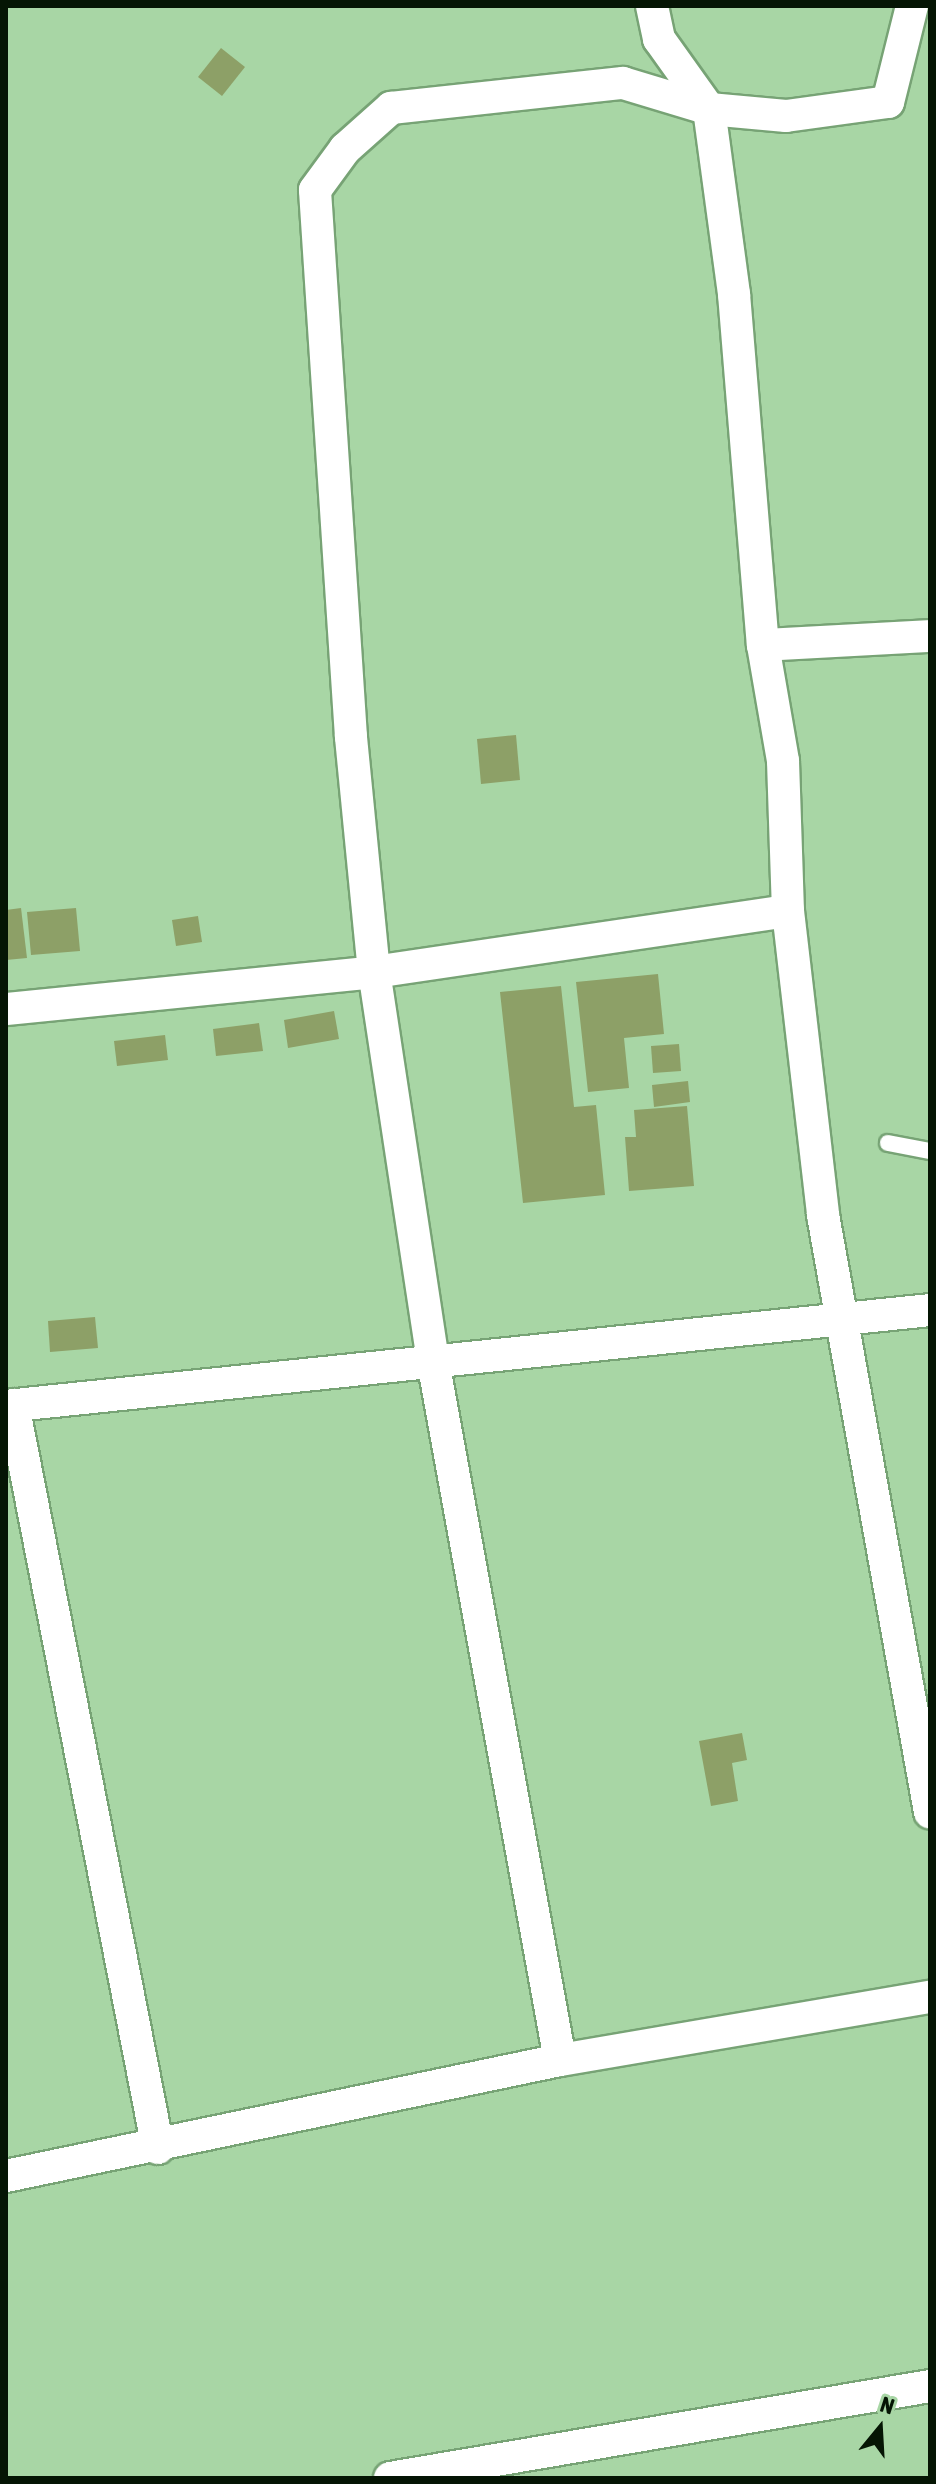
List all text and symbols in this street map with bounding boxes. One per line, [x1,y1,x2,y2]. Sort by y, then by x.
north arrow [840,2388,920,2468]
text: N [877,2391,898,2420]

